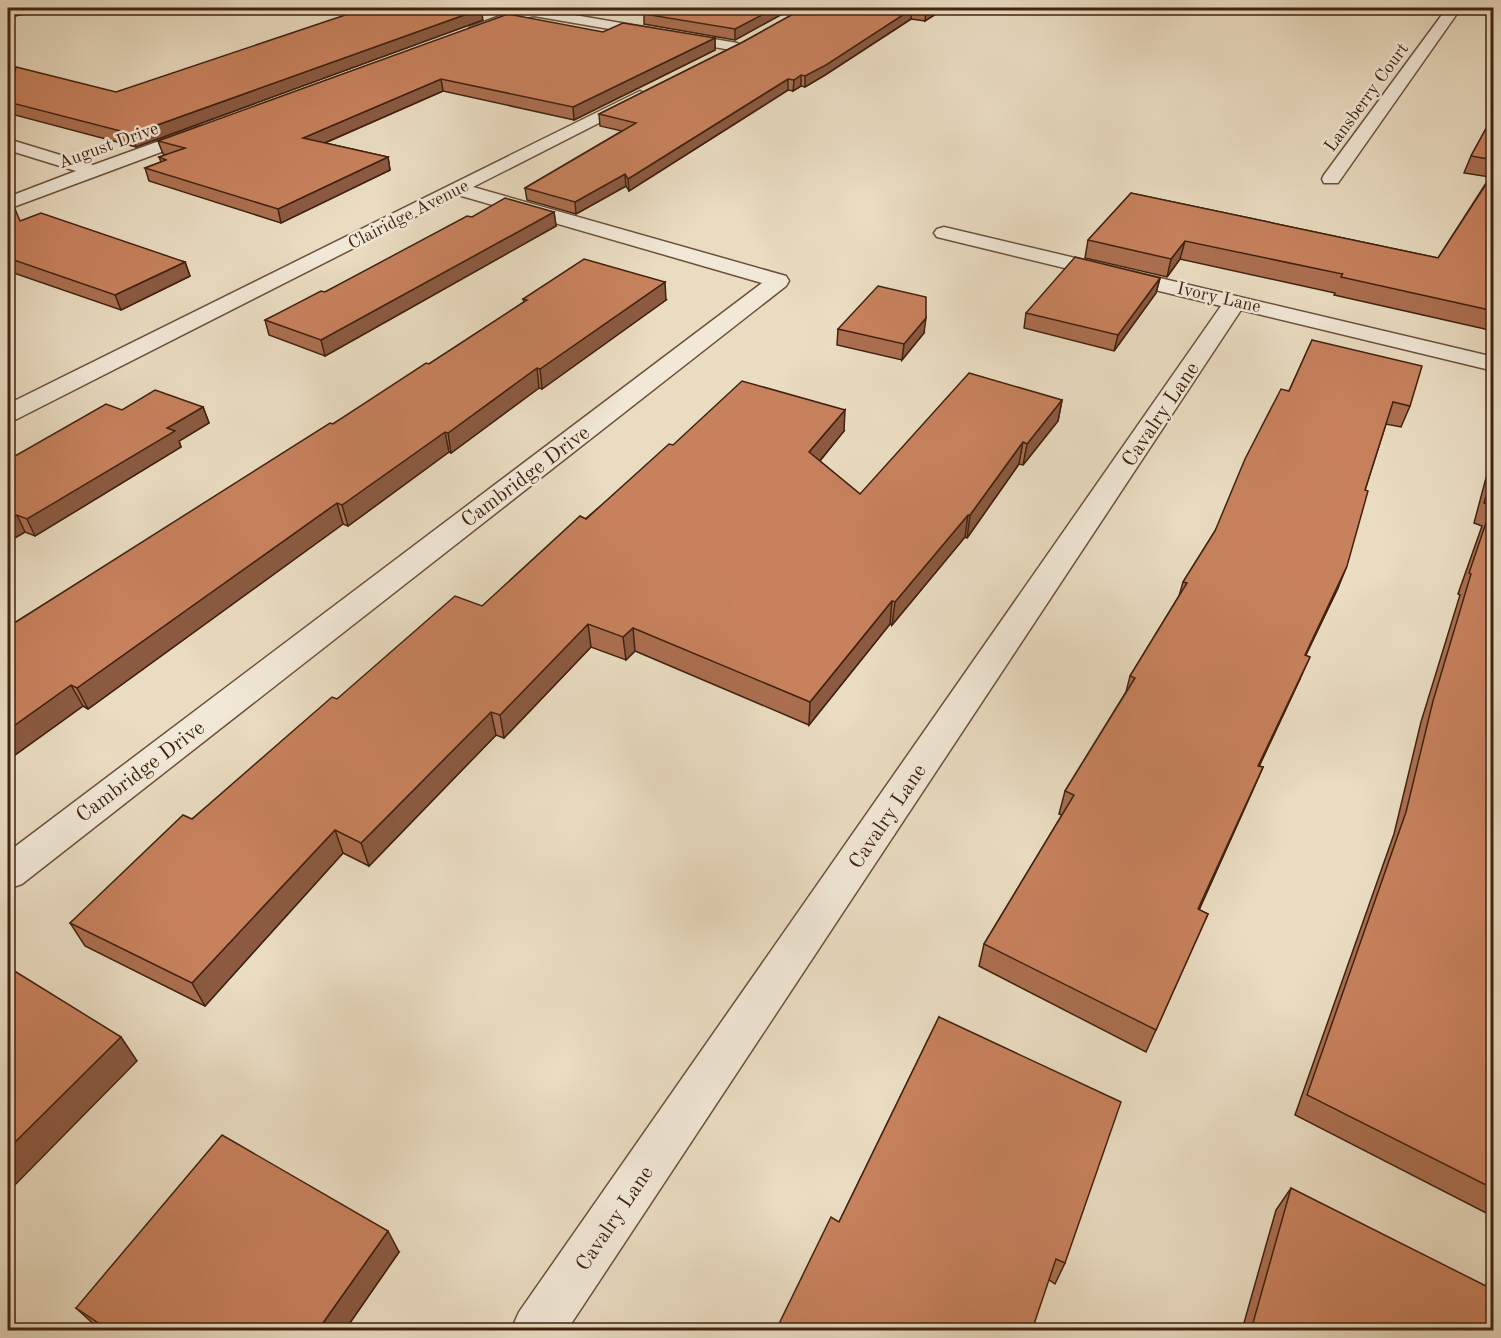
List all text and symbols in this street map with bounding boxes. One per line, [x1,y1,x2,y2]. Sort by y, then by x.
street label: Lansberry Court [1321,40,1412,155]
street label: August Drive [56,120,161,172]
street label: Clairidge Avenue [345,177,472,253]
street label: Ivory Lane [1175,280,1263,316]
street label: Cavalry Lane [1119,359,1204,471]
street label: Cambridge Drive [458,422,594,532]
street label: Cambridge Drive [73,717,209,827]
street label: Cavalry Lane [846,761,931,873]
street label: Cavalry Lane [573,1163,658,1275]

